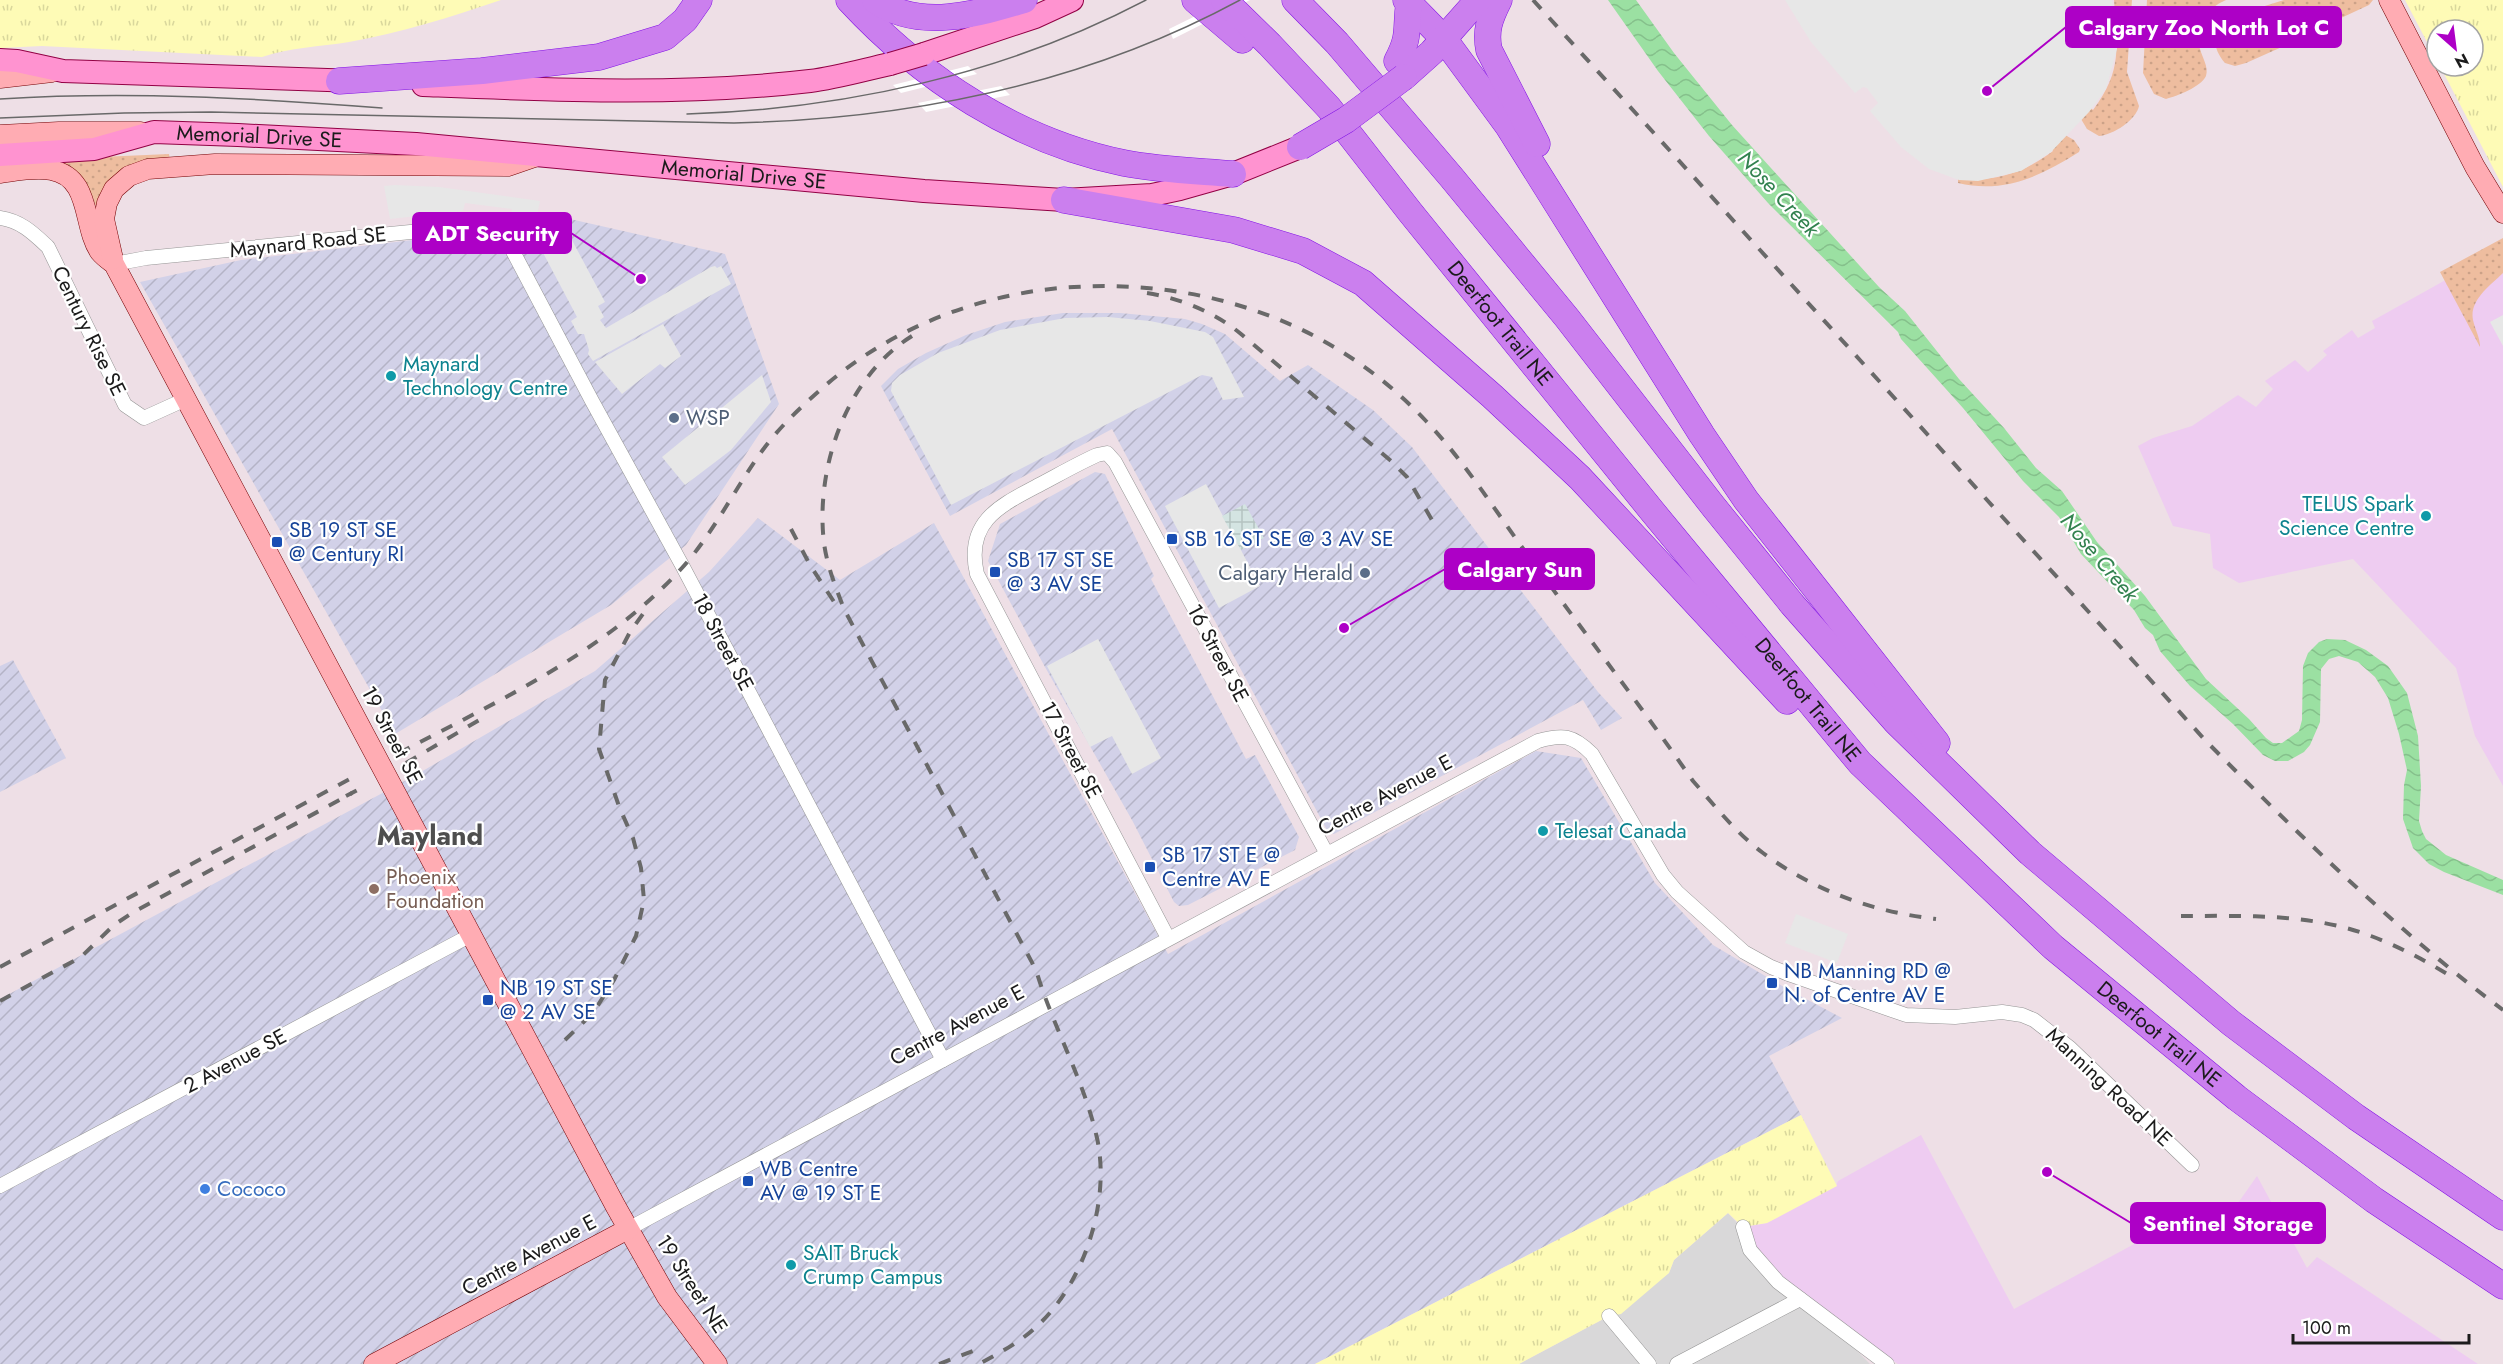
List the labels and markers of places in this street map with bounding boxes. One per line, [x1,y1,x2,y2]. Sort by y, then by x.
callout: Calgary Zoo North Lot C [2066,7,2341,47]
callout: ADT Security [413,213,571,253]
place label: Maynard Technology Centre [403,349,568,403]
marker: Maynard Technology Centre [384,369,398,383]
place label: WSP [686,403,730,433]
marker: WSP [667,411,681,425]
place label: TELUS Spark Science Centre [2279,489,2415,543]
marker: TELUS Spark Science Centre [2419,509,2433,523]
place label: SB 19 ST SE @ Century RI [289,515,404,569]
place label: SB 16 ST SE @ 3 AV SE [1184,524,1394,554]
marker: SB 16 ST SE @ 3 AV SE [1165,532,1179,546]
marker: SB 19 ST SE @ Century RI [270,535,284,549]
place label: SB 17 ST SE @ 3 AV SE [1007,545,1114,599]
callout: Calgary Sun [1445,549,1594,589]
place label: Calgary Herald [1218,558,1353,588]
marker: SB 17 ST SE @ 3 AV SE [988,565,1002,579]
marker: Calgary Herald [1358,566,1372,580]
place label: Telesat Canada [1555,816,1687,846]
marker: Telesat Canada [1536,824,1550,838]
place label: SB 17 ST E @ Centre AV E [1162,840,1280,894]
marker: SB 17 ST E @ Centre AV E [1143,860,1157,874]
place label: Phoenix Foundation [386,862,484,916]
marker: Phoenix Foundation [367,882,381,896]
place label: NB Manning RD @ N. of Centre AV E [1784,956,1951,1010]
place label: NB 19 ST SE @ 2 AV SE [500,973,613,1027]
marker: NB Manning RD @ N. of Centre AV E [1765,976,1779,990]
marker: NB 19 ST SE @ 2 AV SE [481,993,495,1007]
place label: WB Centre AV @ 19 ST E [760,1154,881,1208]
place label: Cococo [217,1174,286,1204]
marker: WB Centre AV @ 19 ST E [741,1174,755,1188]
marker: Cococo [198,1182,212,1196]
callout: Sentinel Storage [2131,1203,2325,1243]
place label: SAIT Bruck Crump Campus [803,1238,943,1292]
marker: SAIT Bruck Crump Campus [784,1258,798,1272]

